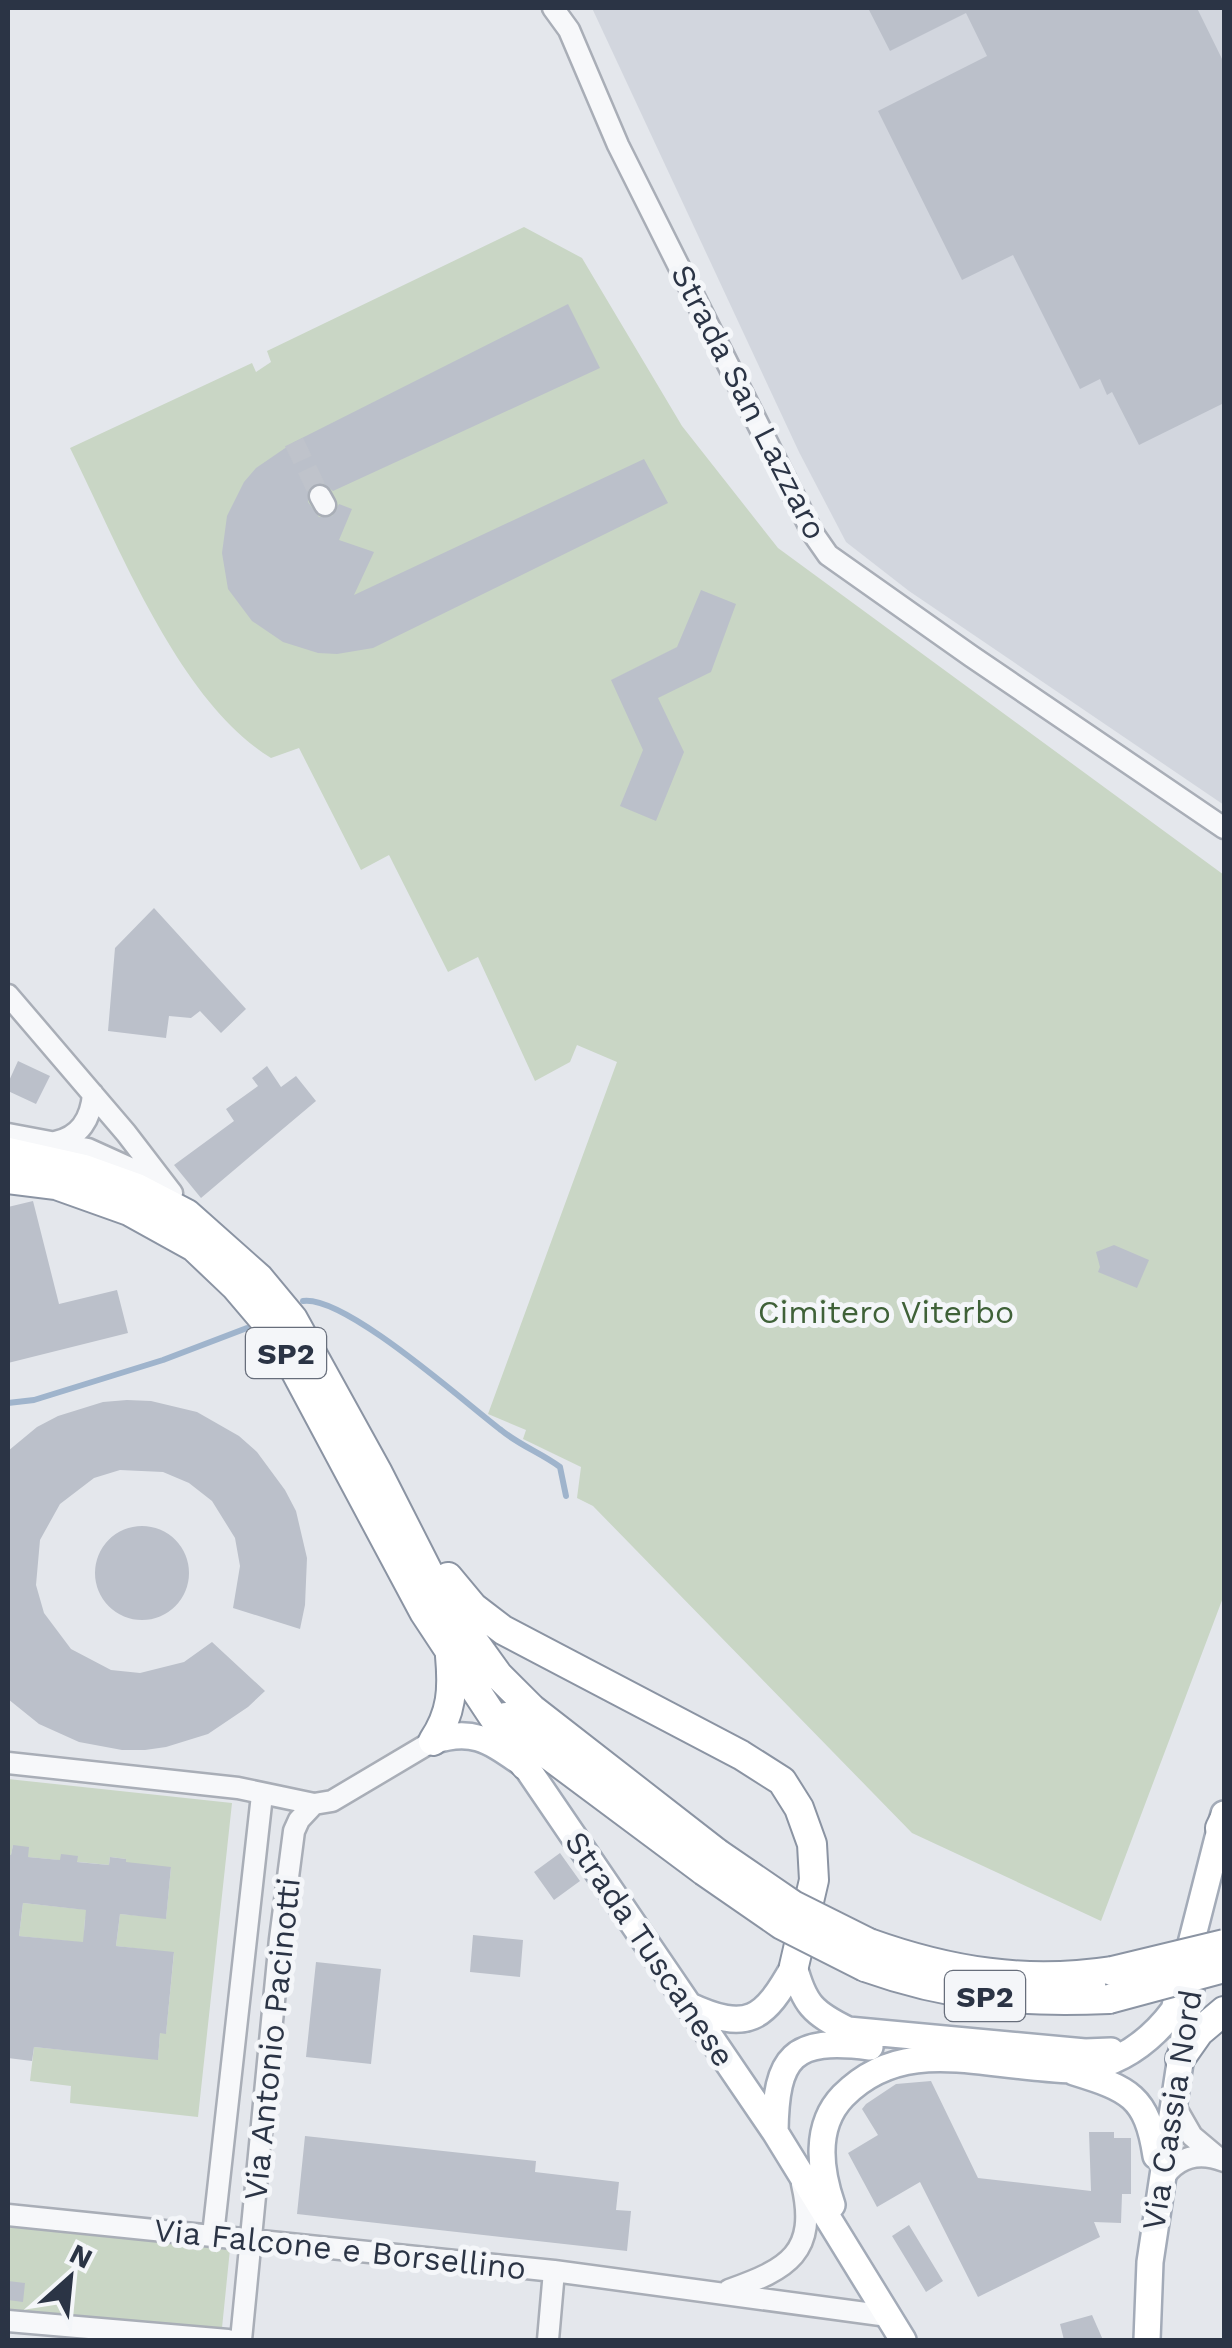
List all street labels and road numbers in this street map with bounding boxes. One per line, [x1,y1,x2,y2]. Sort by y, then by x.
street label: Strada San Lazzaro [663,258,835,546]
road number: SP2 [246,1328,326,1378]
street label: Strada Tuscanese [557,1824,743,2074]
street label: Via Antonio Pacinotti [236,1876,308,2202]
road number: SP2 [945,1971,1025,2021]
street label: Via Cassia Nord [1134,1987,1210,2233]
street label: Via Falcone e Borsellino [152,2211,528,2287]

